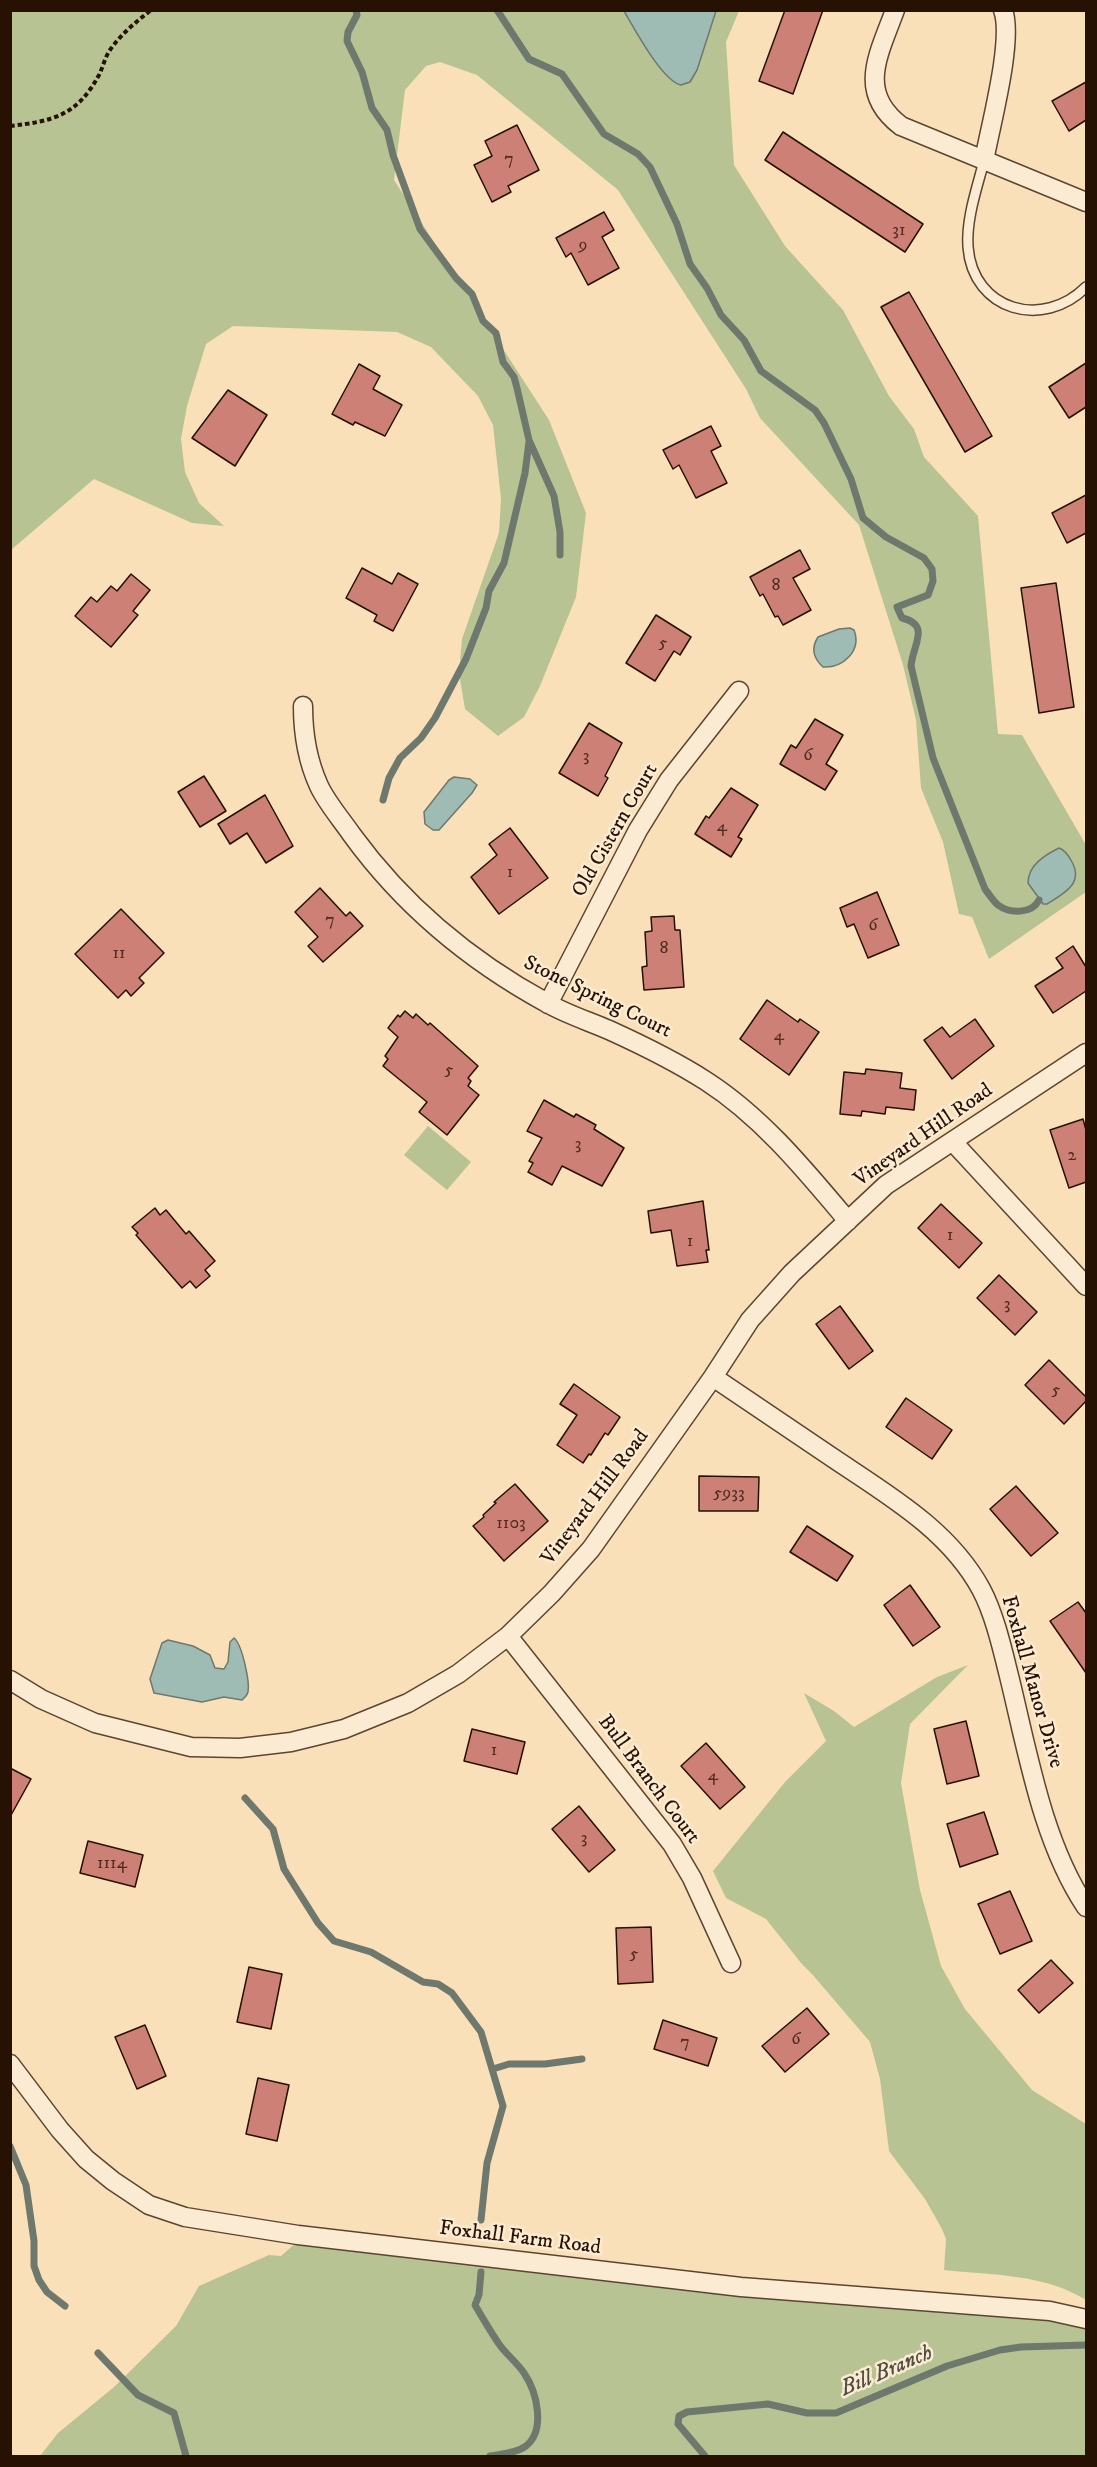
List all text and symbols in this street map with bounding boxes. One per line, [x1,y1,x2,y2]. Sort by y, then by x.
house number: 7 [504,149,514,171]
house number: 31 [892,220,906,242]
house number: 9 [579,235,587,257]
house number: 8 [771,575,781,597]
house number: 5 [659,633,667,655]
house number: 6 [803,745,813,767]
house number: 3 [583,746,589,768]
street label: Old Cistern Court [568,760,664,902]
house number: 4 [717,816,727,838]
house number: 1 [507,862,513,884]
house number: 7 [325,910,335,932]
house number: 6 [868,915,878,937]
house number: 8 [659,938,669,960]
house number: 11 [112,943,126,965]
street label: Stone Spring Court [519,951,675,1045]
house number: 4 [774,1025,784,1047]
house number: 5 [445,1060,453,1082]
street label: Vineyard Hill Road [850,1079,998,1193]
house number: 3 [575,1134,581,1156]
house number: 2 [1068,1145,1076,1167]
house number: 1 [947,1225,953,1247]
house number: 1 [687,1231,693,1253]
house number: 3 [1004,1294,1010,1316]
house number: 5 [1052,1380,1060,1402]
street label: Vineyard Hill Road [537,1425,655,1571]
house number: 5933 [713,1483,745,1505]
house number: 1103 [496,1513,526,1535]
street label: Foxhall Manor Drive [994,1593,1068,1771]
street label: Bull Branch Court [591,1711,705,1849]
house number: 1 [491,1740,497,1762]
house number: 4 [708,1765,718,1787]
house number: 3 [581,1828,587,1850]
house number: 1114 [97,1853,127,1875]
house number: 5 [630,1944,638,1966]
house number: 6 [791,2029,801,2051]
house number: 7 [680,2032,690,2054]
street label: Foxhall Farm Road [438,2217,602,2261]
water label: Bill Branch [837,2341,937,2403]

